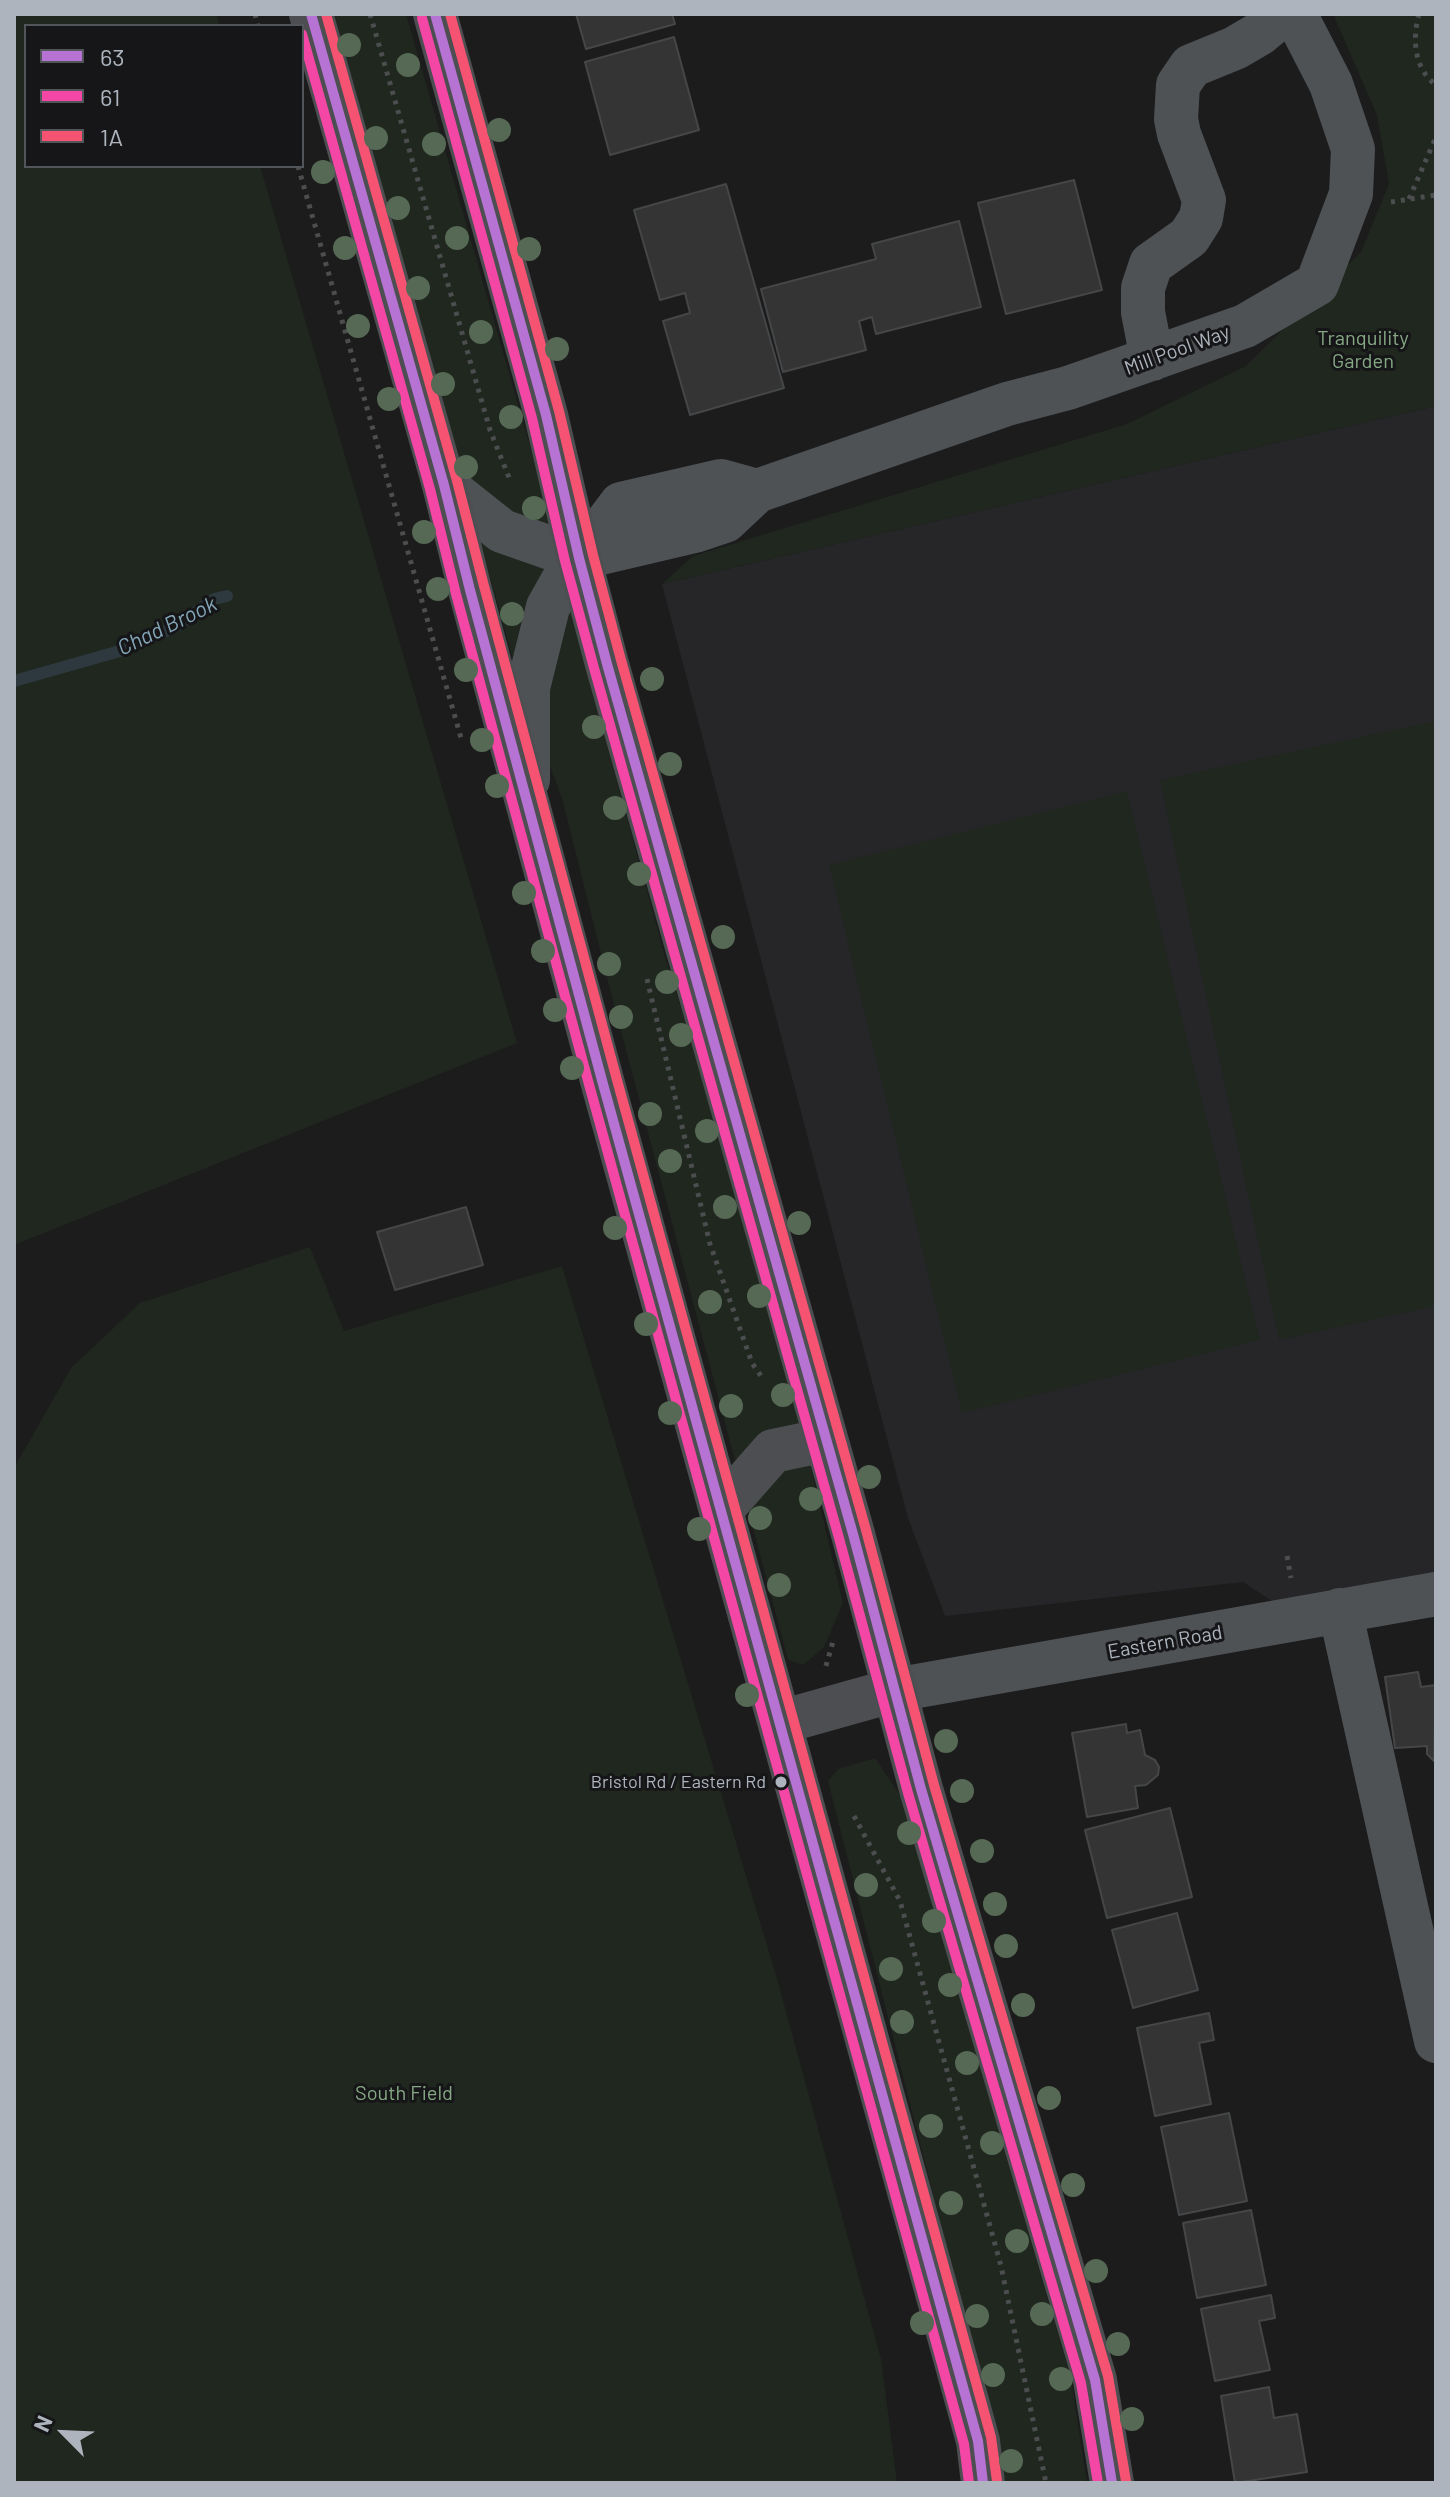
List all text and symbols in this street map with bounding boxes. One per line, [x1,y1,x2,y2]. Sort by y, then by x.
legend [24,24,304,168]
text: 63 [100,42,125,71]
text: 61 [100,82,120,111]
text: 1A [100,122,123,151]
street label: Mill Pool Way [1121,320,1233,380]
park label: Tranquility Garden [1317,326,1409,373]
water label: Chad Brook [113,591,221,661]
street label: Eastern Road [1106,1620,1224,1664]
place label: Bristol Rd / Eastern Rd [591,1771,766,1793]
marker: Bristol Rd / Eastern Rd [773,1774,789,1790]
park label: South Field [355,2081,453,2105]
north arrow [24,2393,104,2473]
text: N [27,2411,57,2435]

